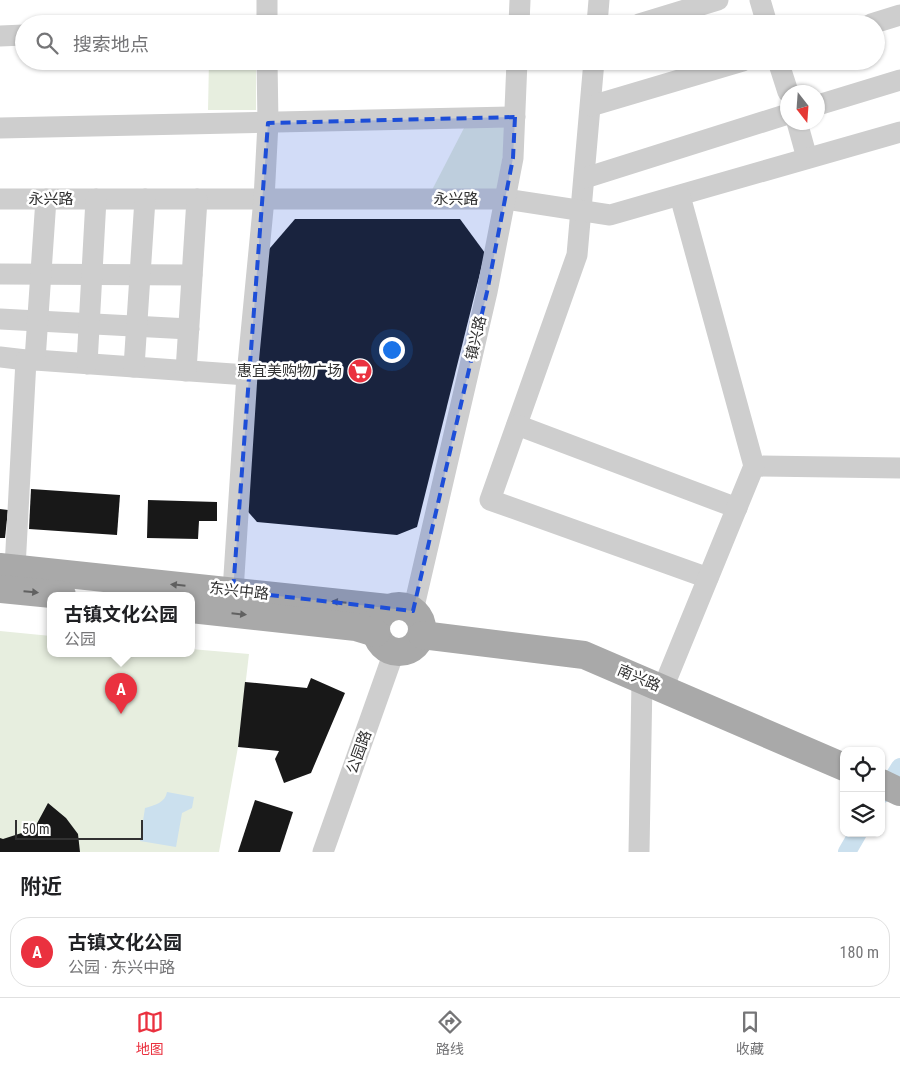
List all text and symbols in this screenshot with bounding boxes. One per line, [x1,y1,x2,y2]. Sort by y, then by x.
search box [15,15,885,70]
icon: search [33,29,61,57]
text: 搜索地点 [73,33,149,56]
north arrow [780,85,825,130]
street label: 永兴路 [28,190,74,208]
street label: 永兴路 [433,190,479,208]
street label: 镇兴路 [462,314,490,362]
your location [379,337,405,363]
supermarket icon: 惠宜美购物广场 [347,358,373,384]
place label: 惠宜美购物广场 [237,362,342,380]
street label: 东兴中路 [208,579,270,603]
one-way arrow [169,581,185,589]
one-way arrow [24,588,40,596]
popup [47,592,195,657]
one-way arrow [331,598,347,606]
text: 古镇文化公园 [64,603,178,626]
one-way arrow [232,610,248,618]
text: 公园 [64,630,96,649]
street label: 南兴路 [615,661,663,695]
pin: A [105,673,137,714]
street label: 公园路 [343,728,375,776]
map controls [840,747,885,837]
button: locate [840,747,885,792]
button: layers [840,792,885,837]
scale bar [15,817,142,840]
text: 50 m [22,821,50,837]
text: 附近 [20,875,62,899]
text: 古镇文化公园 [68,931,182,954]
text: A [32,943,42,962]
text: 180 m [840,943,879,962]
text: 公园 · 东兴中路 [68,958,175,977]
tab: 地图 [136,1008,164,1058]
tab: 路线 [436,1008,464,1058]
tab: 收藏 [736,1008,764,1058]

